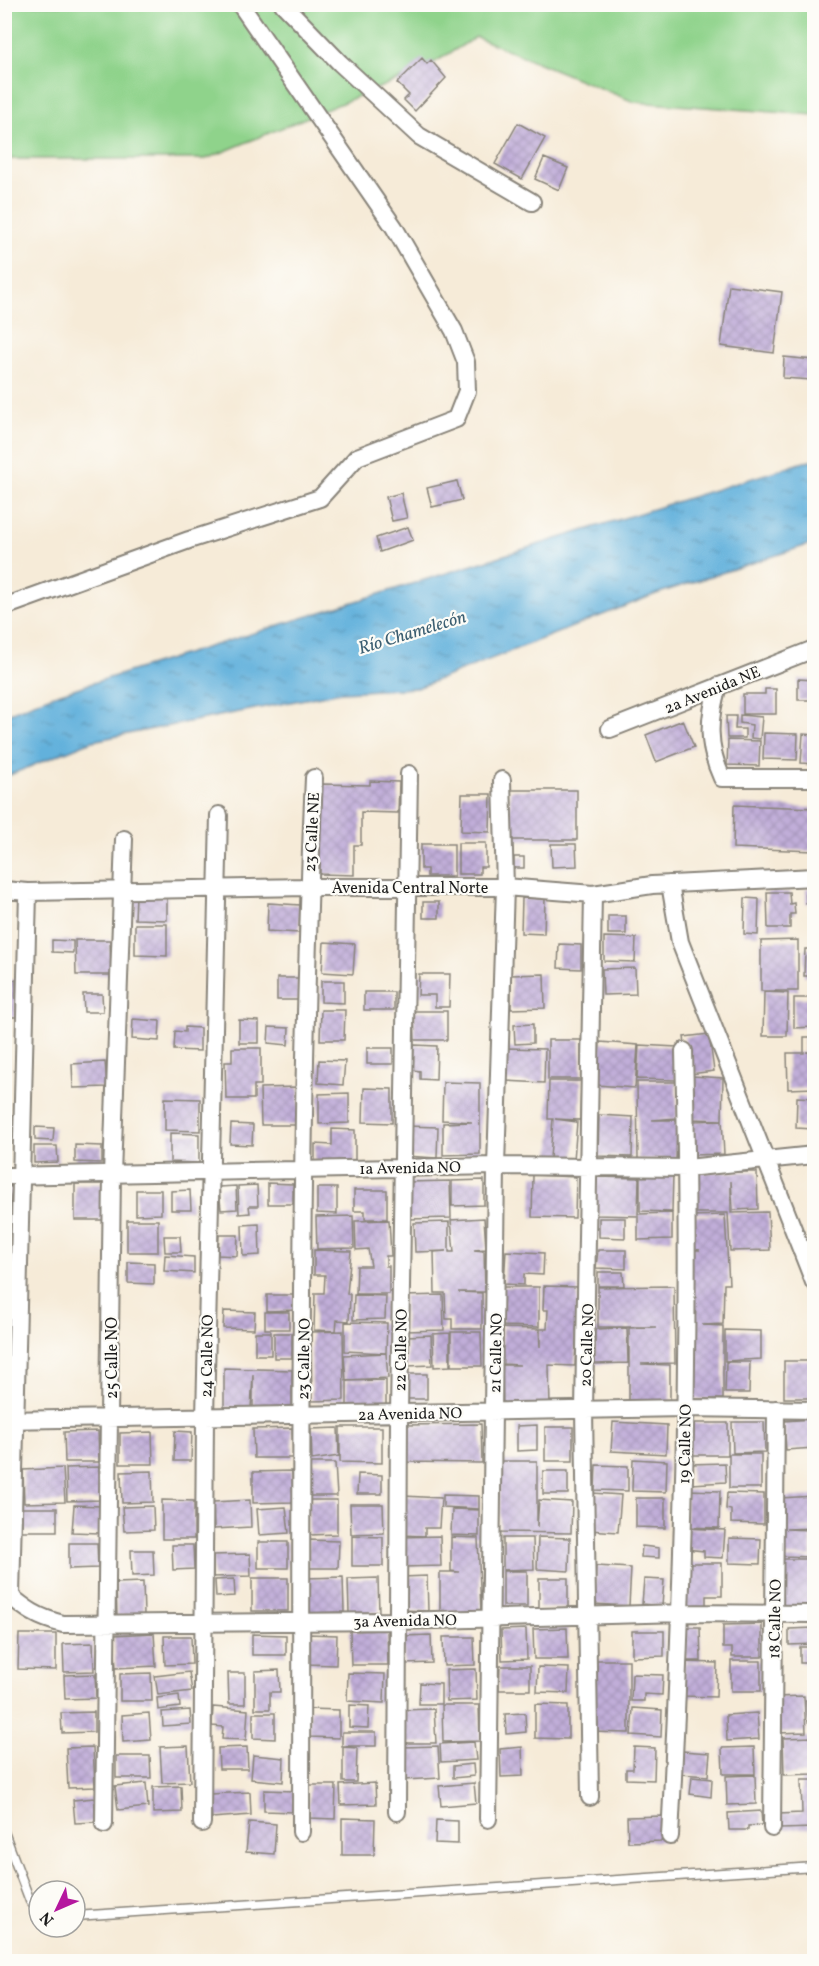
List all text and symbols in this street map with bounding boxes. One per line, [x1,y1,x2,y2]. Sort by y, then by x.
water label: Río Chamelecón [355,605,469,662]
street label: 2a Avenida NE [661,662,764,720]
street label: 23 Calle NE [300,792,326,873]
street label: Avenida Central Norte [332,878,488,900]
street label: 1a Avenida NO [359,1157,461,1181]
street label: 20 Calle NO [576,1303,600,1387]
street label: 22 Calle NO [390,1308,414,1392]
street label: 21 Calle NO [485,1312,509,1393]
street label: 24 Calle NO [196,1314,220,1398]
street label: 25 Calle NO [102,1317,124,1399]
street label: 23 Calle NO [293,1318,317,1400]
street label: 2a Avenida NO [358,1403,463,1427]
street label: 19 Calle NO [674,1404,698,1484]
street label: 18 Calle NO [764,1579,788,1659]
street label: 3a Avenida NO [353,1610,457,1634]
north arrow [27,1879,87,1939]
text: N [35,1906,60,1930]

